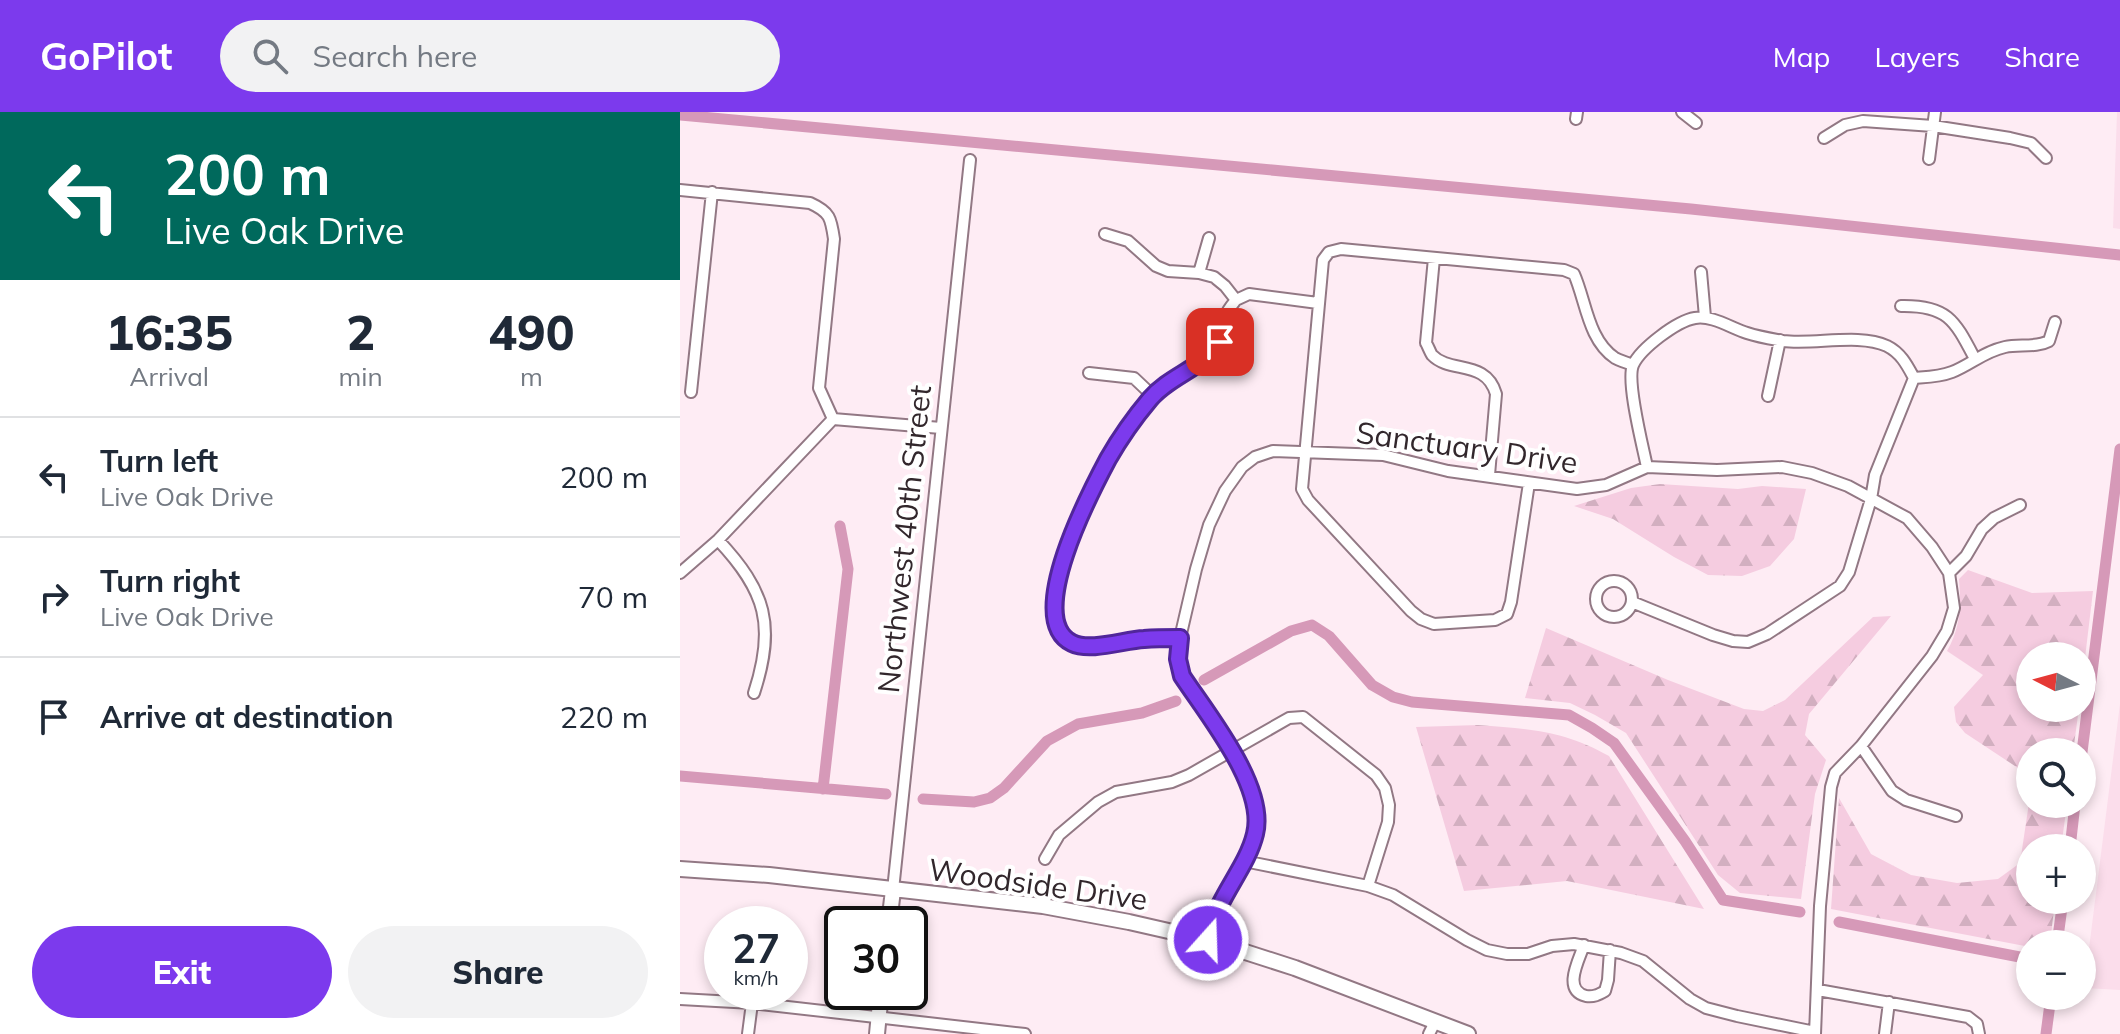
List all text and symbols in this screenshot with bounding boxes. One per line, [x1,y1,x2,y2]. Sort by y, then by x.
search box [220,20,780,92]
text: GoPilot [40,32,172,80]
icon: search [248,34,292,78]
text: Search here [312,37,477,75]
text: Map [1773,39,1830,74]
text: Layers [1874,39,1960,74]
text: Share [2004,39,2080,74]
text: 200 m [164,139,331,209]
icon: left [32,144,136,248]
text: Live Oak Drive [164,208,404,253]
text: 16:35 [105,302,233,362]
text: 2 [346,302,375,362]
text: 490 [488,302,575,362]
pin [1186,308,1254,376]
icon: arrive [1198,320,1242,364]
text: Arrival [129,360,209,393]
text: min [339,360,383,393]
text: m [520,360,543,393]
street label: Northwest 40th Street [869,383,939,695]
street label: Sanctuary Drive [1354,413,1580,481]
text: Turn left [100,442,218,480]
icon: left [32,455,76,499]
text: 200 m [560,458,648,496]
text: Live Oak Drive [100,480,274,513]
text: Turn right [100,562,240,600]
icon: right [32,575,76,619]
text: 70 m [578,578,648,616]
text: Live Oak Drive [100,600,274,633]
north arrow [2016,642,2096,722]
map controls [2016,642,2096,1010]
icon: arrive [32,695,76,739]
text: Arrive at destination [100,698,394,736]
text: 220 m [560,698,648,736]
button: search [2016,738,2096,818]
button: + [2016,834,2096,914]
street label: Woodside Drive [926,850,1150,918]
position arrow [1166,898,1250,982]
speed limit sign: 30 [824,906,928,1010]
text: 27 [732,923,780,973]
button: Exit [32,926,332,1018]
button: Share [348,926,648,1018]
button: − [2016,930,2096,1010]
text: km/h [733,965,779,990]

